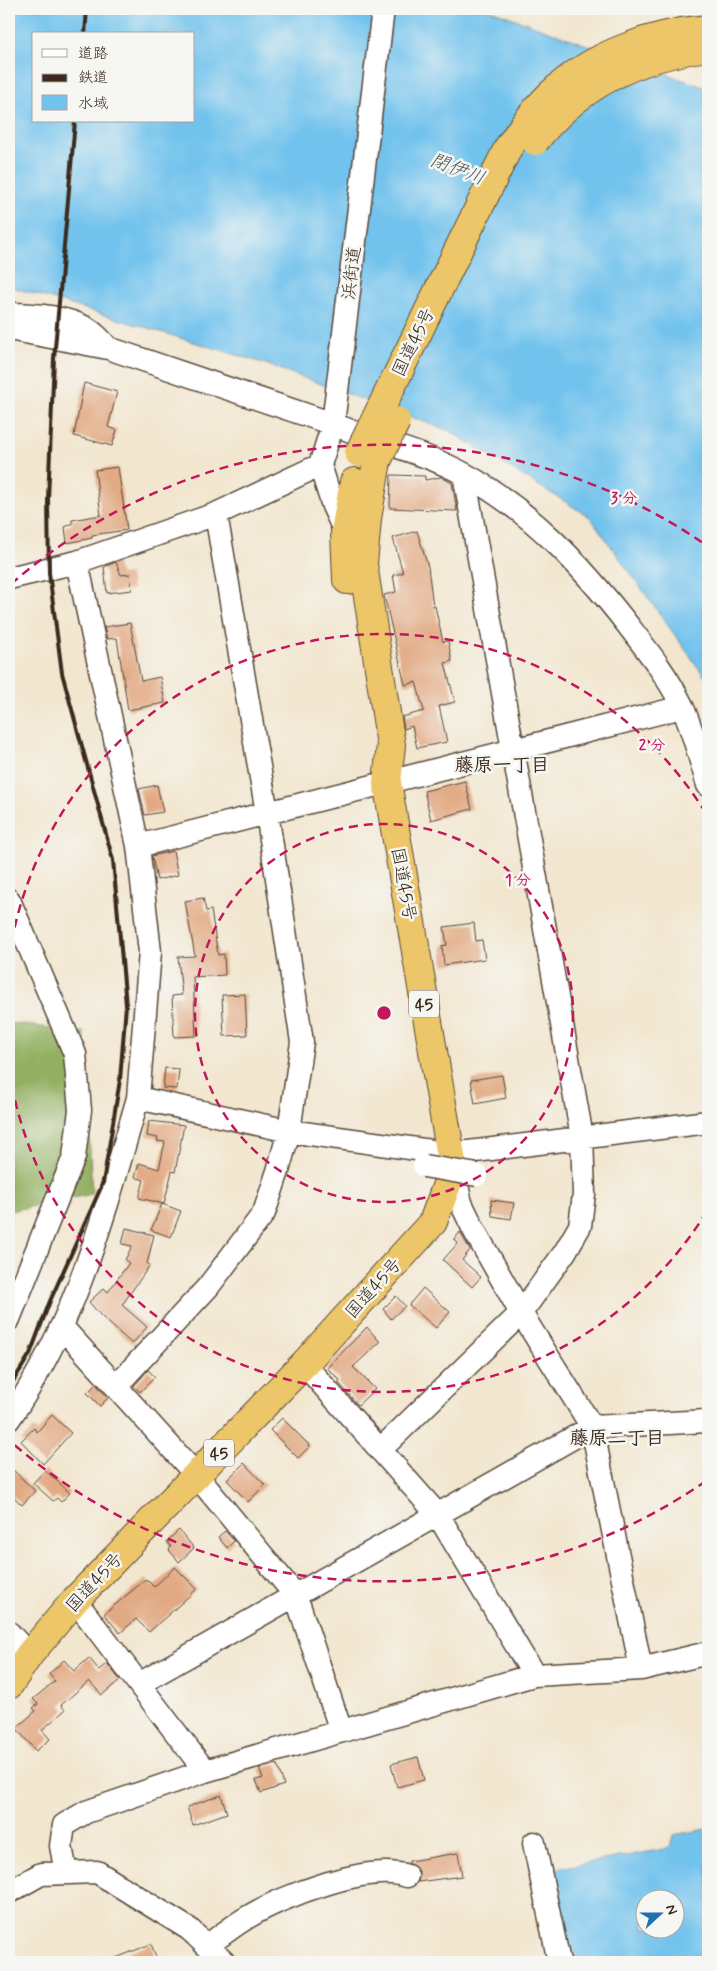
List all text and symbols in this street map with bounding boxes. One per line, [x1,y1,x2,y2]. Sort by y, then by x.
legend [32,32,195,122]
text: 道路 [78,44,108,64]
text: 鉄道 [78,68,108,88]
text: 水域 [78,94,108,114]
water label: 閉伊川 [426,148,489,191]
street label: 浜街道 [337,245,367,301]
street label: 国道45号 [387,304,441,381]
text: 3 分 [611,489,637,509]
text: 2 分 [639,736,665,756]
district label: 藤原一丁目 [454,753,550,778]
street label: 国道45号 [385,846,421,923]
text: 1 分 [505,871,531,891]
road number: 45 [409,991,439,1018]
centre of rings [375,1004,393,1022]
street label: 国道45号 [340,1253,407,1324]
district label: 藤原二丁目 [569,1426,665,1451]
road number: 45 [204,1440,234,1466]
street label: 国道45号 [61,1547,129,1618]
north arrow [634,1888,684,1938]
text: N [661,1902,681,1917]

